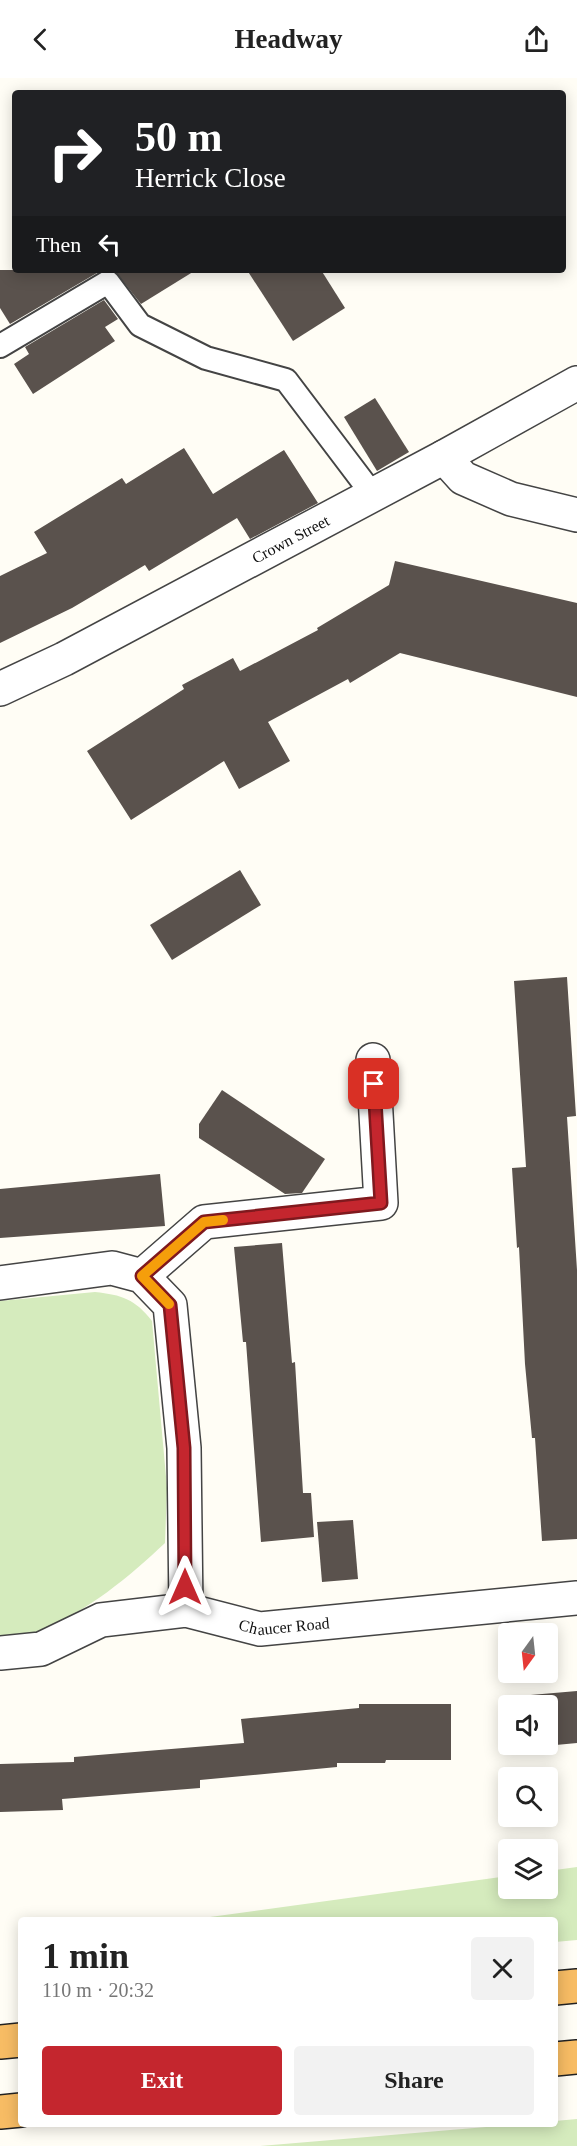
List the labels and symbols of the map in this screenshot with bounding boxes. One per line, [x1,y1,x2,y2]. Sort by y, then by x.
street label: Crown Street [249,511,333,567]
pin [348,1058,399,1109]
position arrow [153,1555,217,1619]
street label: Chaucer Road [237,1614,330,1638]
north arrow [498,1623,558,1683]

